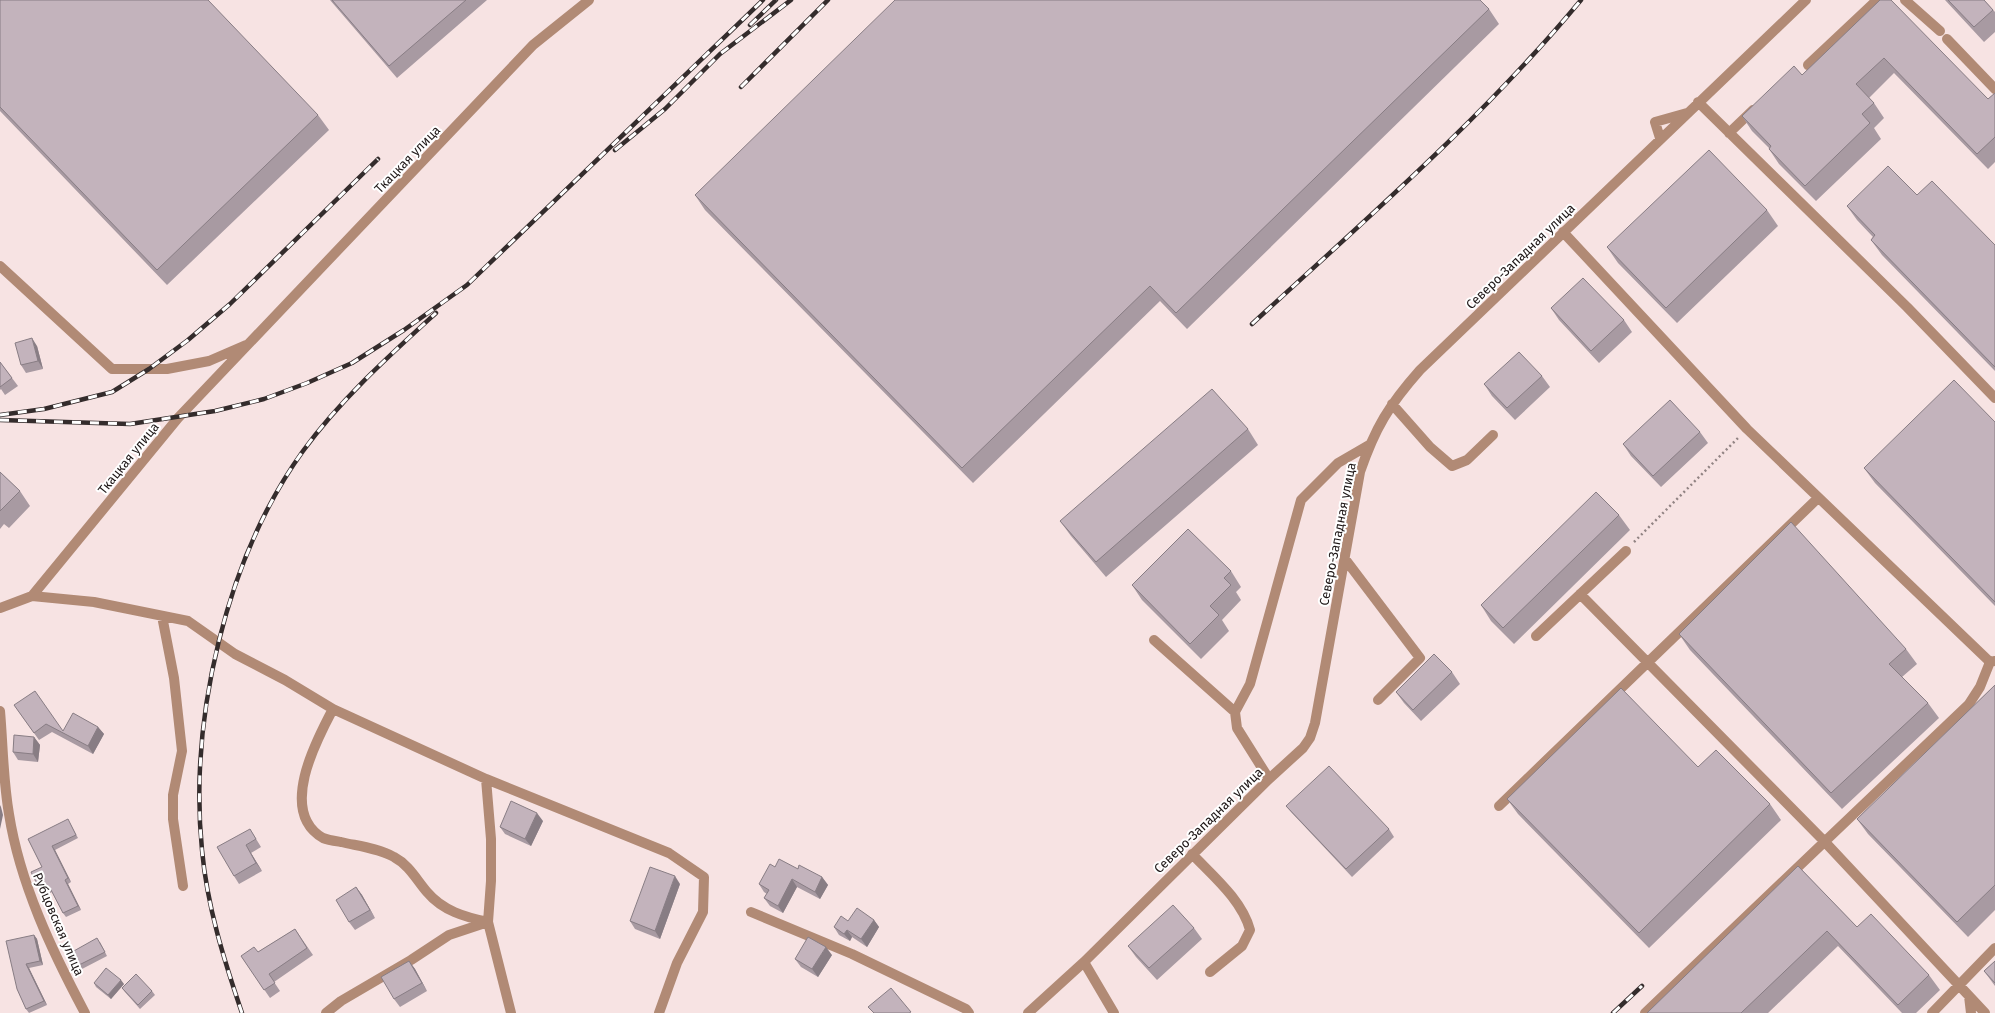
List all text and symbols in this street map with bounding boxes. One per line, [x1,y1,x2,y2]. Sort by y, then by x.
street label: Ткацкая улица [371,122,443,196]
street label: Северо-Западная улица [1463,200,1578,312]
street label: Ткацкая улица [95,419,162,497]
street label: Северо-Западная улица [1316,461,1359,607]
street label: Северо-Западная улица [1151,764,1266,876]
street label: Рубцовская улица [30,870,87,978]

